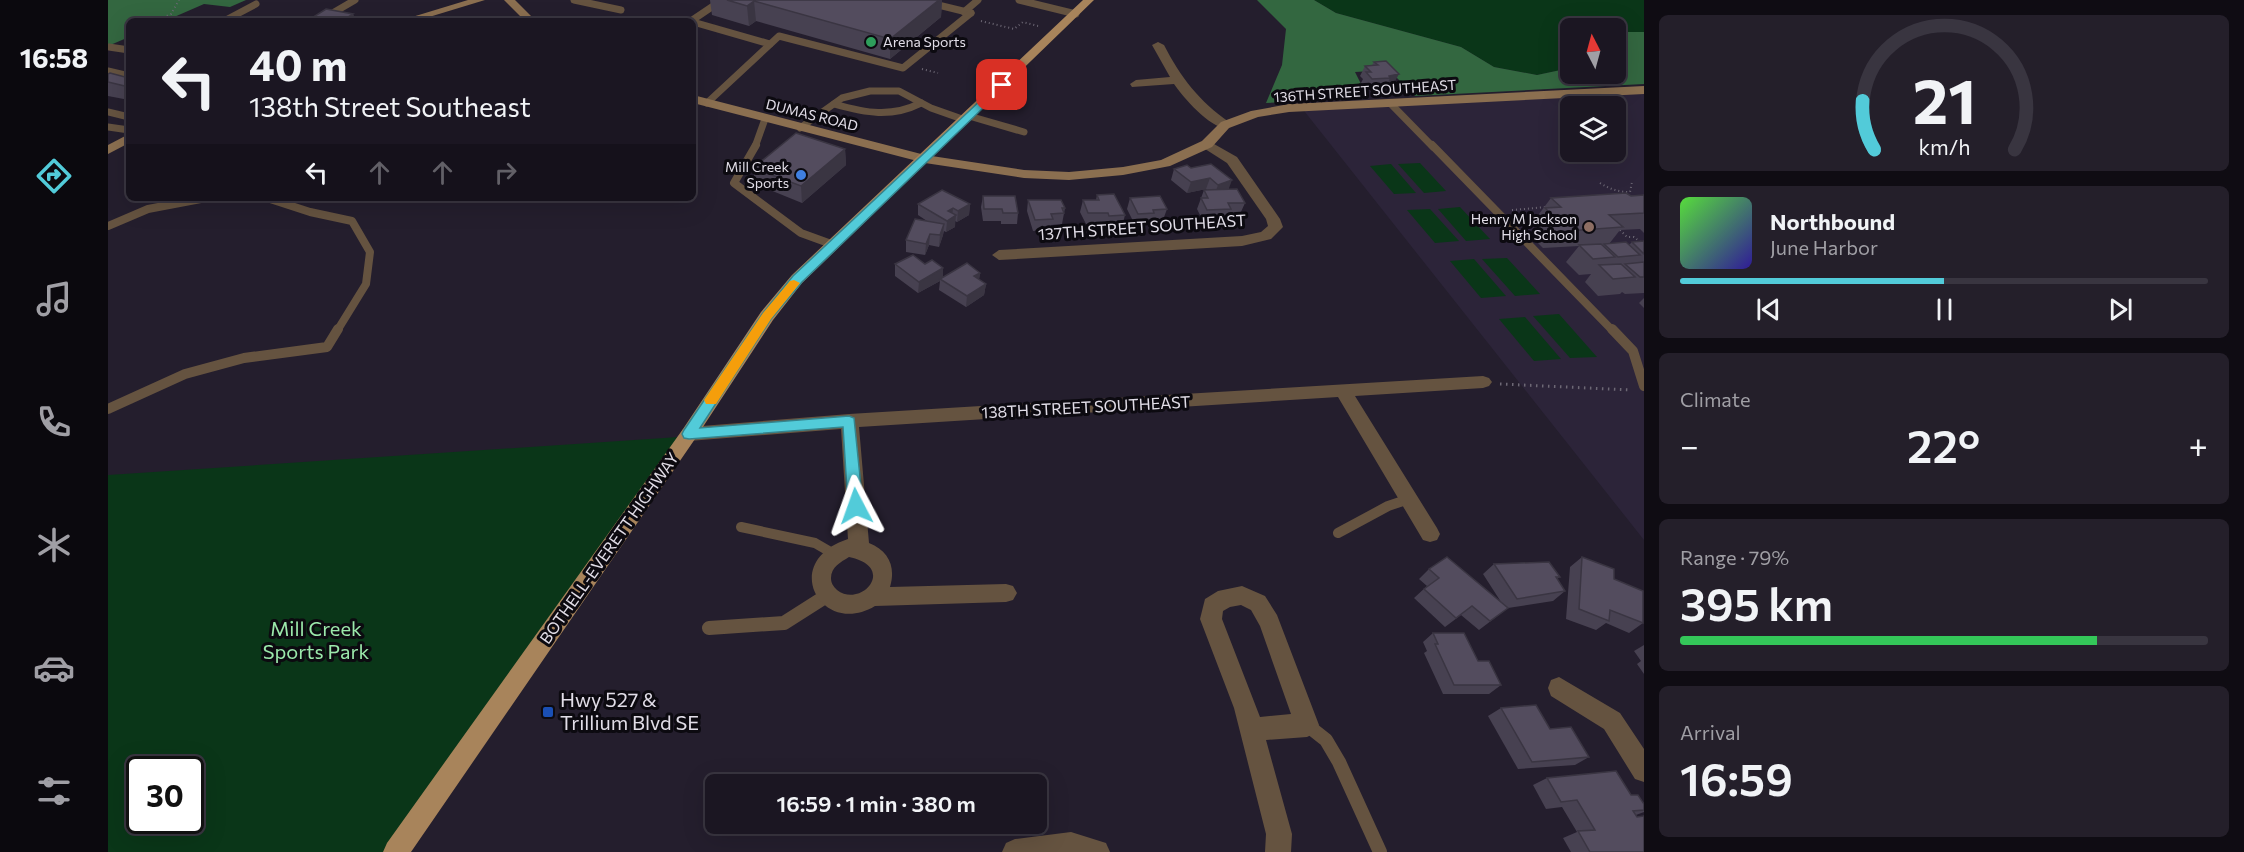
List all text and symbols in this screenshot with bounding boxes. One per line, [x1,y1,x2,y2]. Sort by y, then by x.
north arrow [1560,18,1626,84]
map controls [1560,18,1626,162]
place label: Arena Sports [883,33,966,50]
marker: Arena Sports [864,35,878,49]
text: 40 m [249,38,347,90]
text: 16:58 [20,41,88,74]
icon: left [150,42,228,120]
pin [976,59,1027,110]
text: 21 [1912,61,1976,137]
icon: arrive [985,68,1018,101]
street label: 136TH STREET SOUTHEAST [1273,76,1457,105]
text: 138th Street Southeast [249,90,531,123]
street label: DUMAS ROAD [764,95,860,134]
button: layers [1560,96,1626,162]
text: km/h [1918,133,1970,159]
icon: directions [33,155,75,197]
icon: left [300,156,333,189]
icon: ahead [363,156,396,189]
icon: ahead [426,156,459,189]
icon: right [489,156,522,189]
place label: Mill Creek Sports [725,158,789,191]
marker: Mill Creek Sports [794,168,808,182]
text: Northbound [1770,208,1895,235]
street label: 137TH STREET SOUTHEAST [1037,210,1247,243]
place label: Henry M Jackson High School [1471,210,1577,243]
marker: Henry M Jackson High School [1582,220,1596,234]
text: June Harbor [1770,235,1878,259]
icon: music [33,278,75,320]
icon: previous [1752,293,1785,326]
icon: pause [1928,293,1961,326]
icon: next [2104,293,2137,326]
text: Climate [1680,387,1750,411]
street label: 138TH STREET SOUTHEAST [981,392,1191,421]
icon: phone [33,401,75,443]
text: 22° [1907,417,1980,472]
text: − [1680,424,1699,465]
text: + [2189,424,2208,465]
street label: BOTHELL-EVERETT HIGHWAY [535,448,682,647]
position arrow [824,474,888,538]
icon: climate [33,524,75,566]
text: Range · 79% [1680,545,1789,569]
text: 395 km [1680,575,1833,630]
park label: Mill Creek Sports Park [263,616,369,663]
icon: car [33,647,75,689]
place label: Hwy 527 & Trillium Blvd SE [560,687,699,734]
marker: Hwy 527 & Trillium Blvd SE [541,705,555,719]
text: Arrival [1680,720,1741,744]
text: 16:59 [1680,750,1793,805]
speed limit sign: 30 [126,756,204,834]
icon: filters [33,770,75,812]
text: 16:59 · 1 min · 380 m [776,790,976,817]

